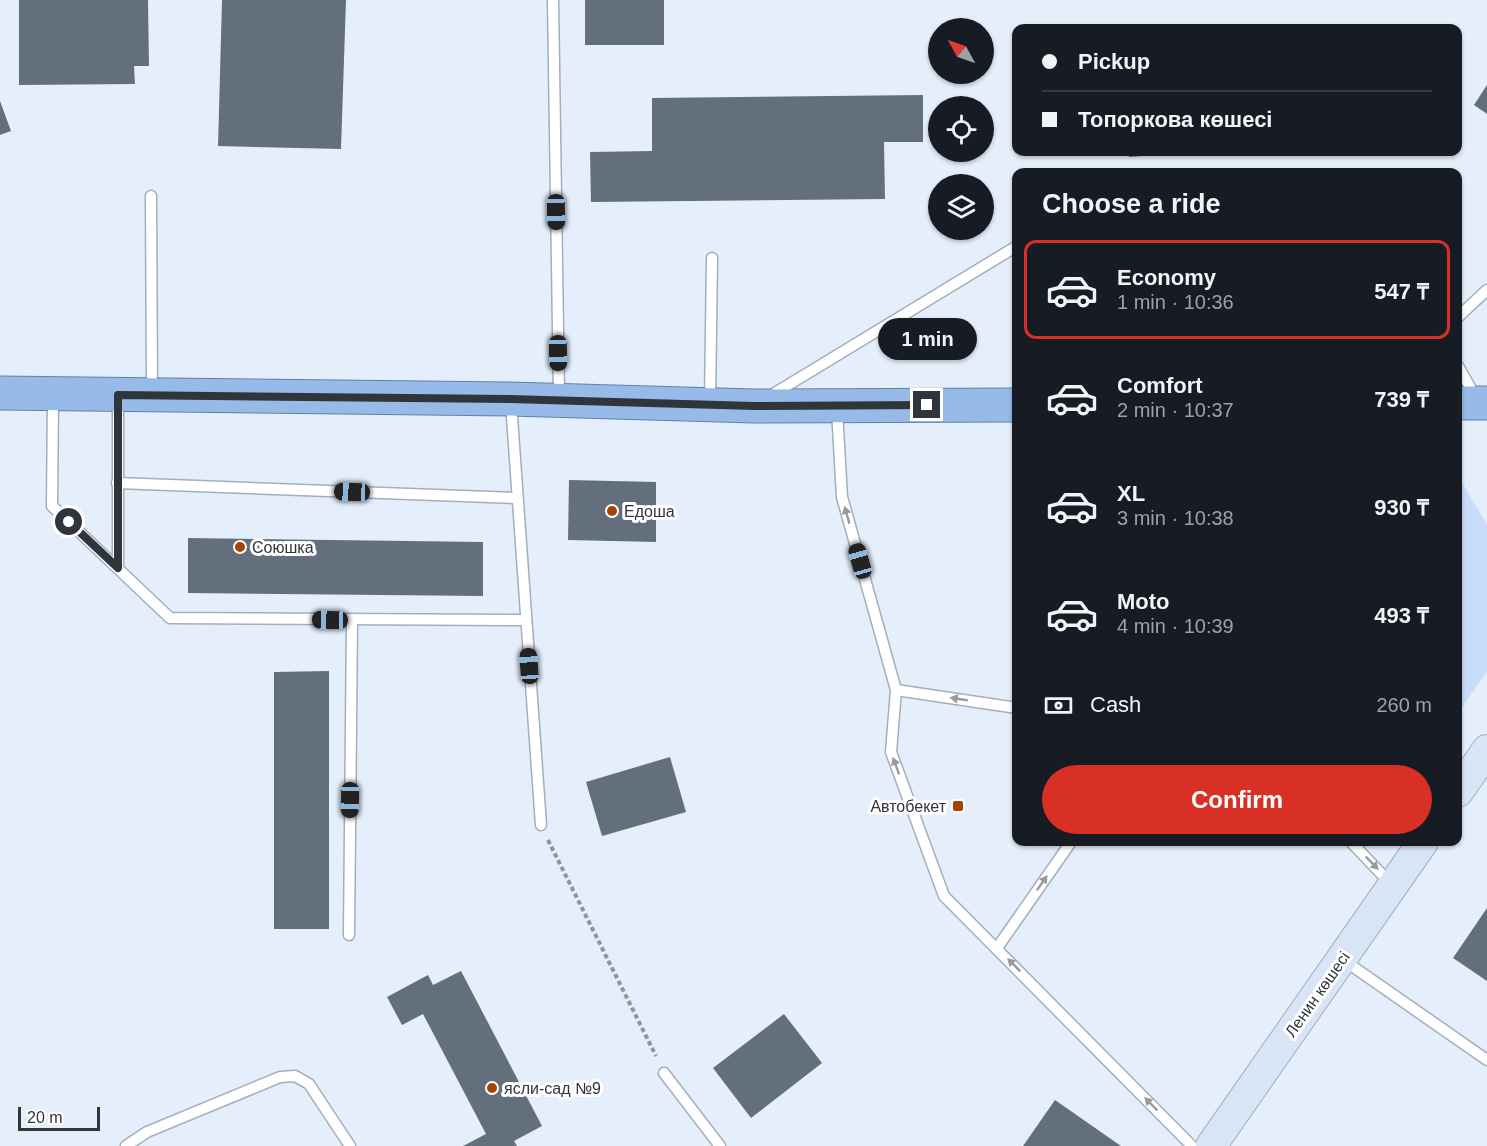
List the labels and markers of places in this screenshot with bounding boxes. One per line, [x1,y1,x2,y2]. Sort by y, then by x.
place label: Едоша [624,503,675,520]
marker: Едоша [605,504,619,518]
place label: Союшка [252,539,314,556]
marker: Союшка [233,540,247,554]
place label: Автобекет [870,798,947,815]
marker: Автобекет [951,799,965,813]
place label: ясли-сад №9 [504,1080,601,1097]
marker: ясли-сад №9 [485,1081,499,1095]

